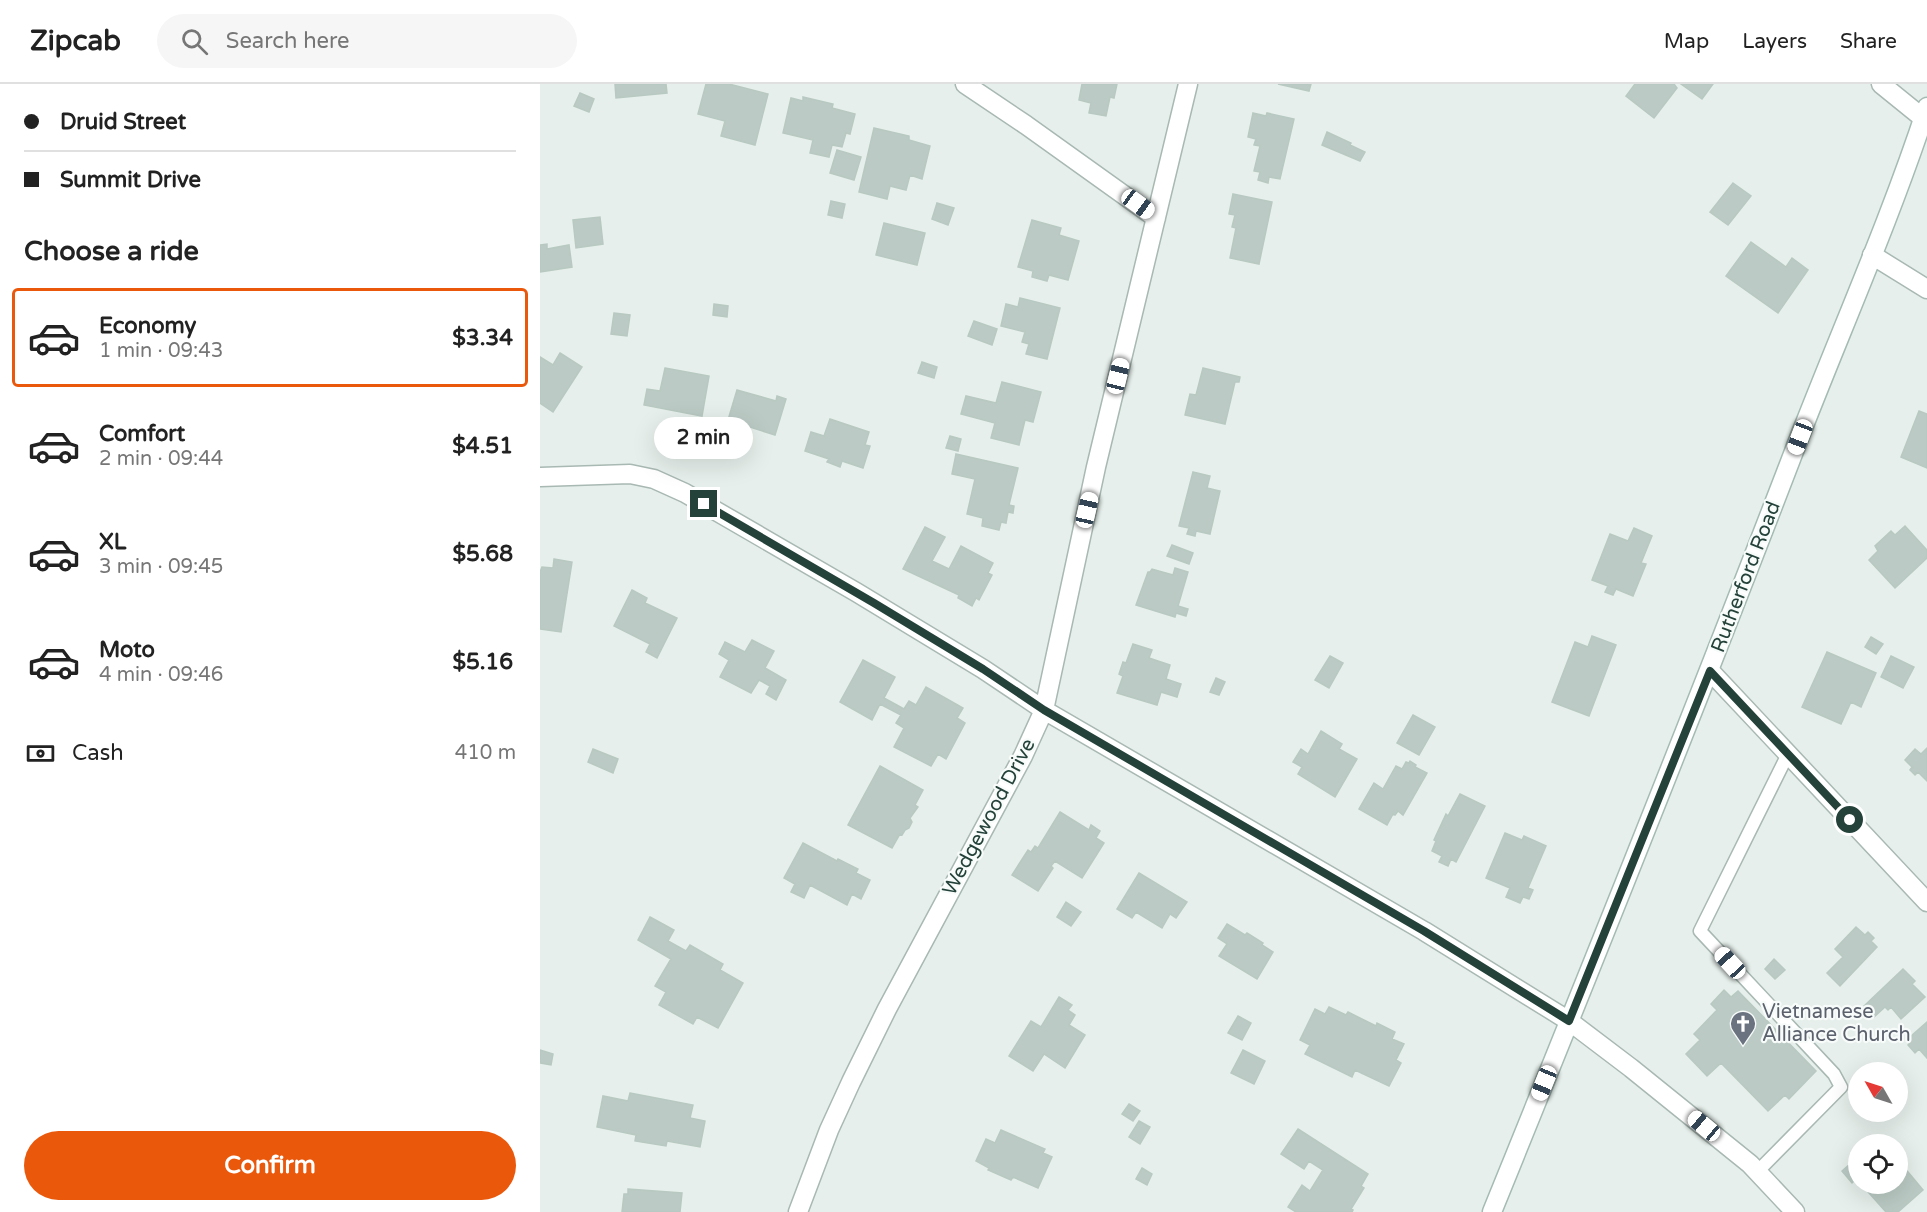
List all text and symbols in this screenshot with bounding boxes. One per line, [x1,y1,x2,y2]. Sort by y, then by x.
search box [157,14,577,68]
text: Zipcab [30,24,121,58]
icon: search [178,25,211,58]
text: Search here [226,28,350,54]
text: Map [1664,29,1709,54]
text: Layers [1742,29,1807,54]
text: Share [1840,29,1897,54]
text: Druid Street [60,109,186,135]
text: Summit Drive [60,167,201,193]
car [1118,186,1158,222]
text: Choose a ride [24,235,199,268]
icon: car [27,311,81,365]
text: Economy [99,313,196,339]
text: $3.34 [452,325,513,351]
text: 1 min · 09:43 [99,339,223,363]
car [1105,356,1131,396]
callout: 2 min [654,417,753,459]
car [1785,417,1815,457]
icon: car [27,419,81,473]
text: Comfort [99,421,185,447]
text: 2 min [677,426,730,450]
text: $4.51 [452,433,513,459]
text: 2 min · 09:44 [99,447,223,471]
route end [690,490,717,517]
car [1074,490,1100,530]
street label: Rutherford Road [1706,498,1786,656]
icon: car [27,527,81,581]
text: XL [99,529,126,555]
text: $5.68 [452,541,513,567]
text: 3 min · 09:45 [99,555,223,579]
icon: car [27,635,81,689]
text: Moto [99,637,155,663]
text: $5.16 [452,649,513,675]
text: 4 min · 09:46 [99,663,223,687]
street label: Wedgewood Drive [938,734,1040,900]
icon: cash [24,737,57,770]
text: Cash [72,740,124,766]
text: 410 m [455,741,516,765]
route start [1836,806,1863,833]
car [1711,944,1749,982]
place label: Vietnamese Alliance Church [1762,1000,1911,1047]
church icon: Vietnamese Alliance Church [1728,1009,1758,1047]
north arrow [1848,1062,1908,1122]
map controls [1848,1062,1908,1194]
car [1529,1063,1559,1103]
car [1684,1108,1724,1144]
button: Confirm [24,1131,516,1200]
button: locate [1848,1134,1908,1194]

